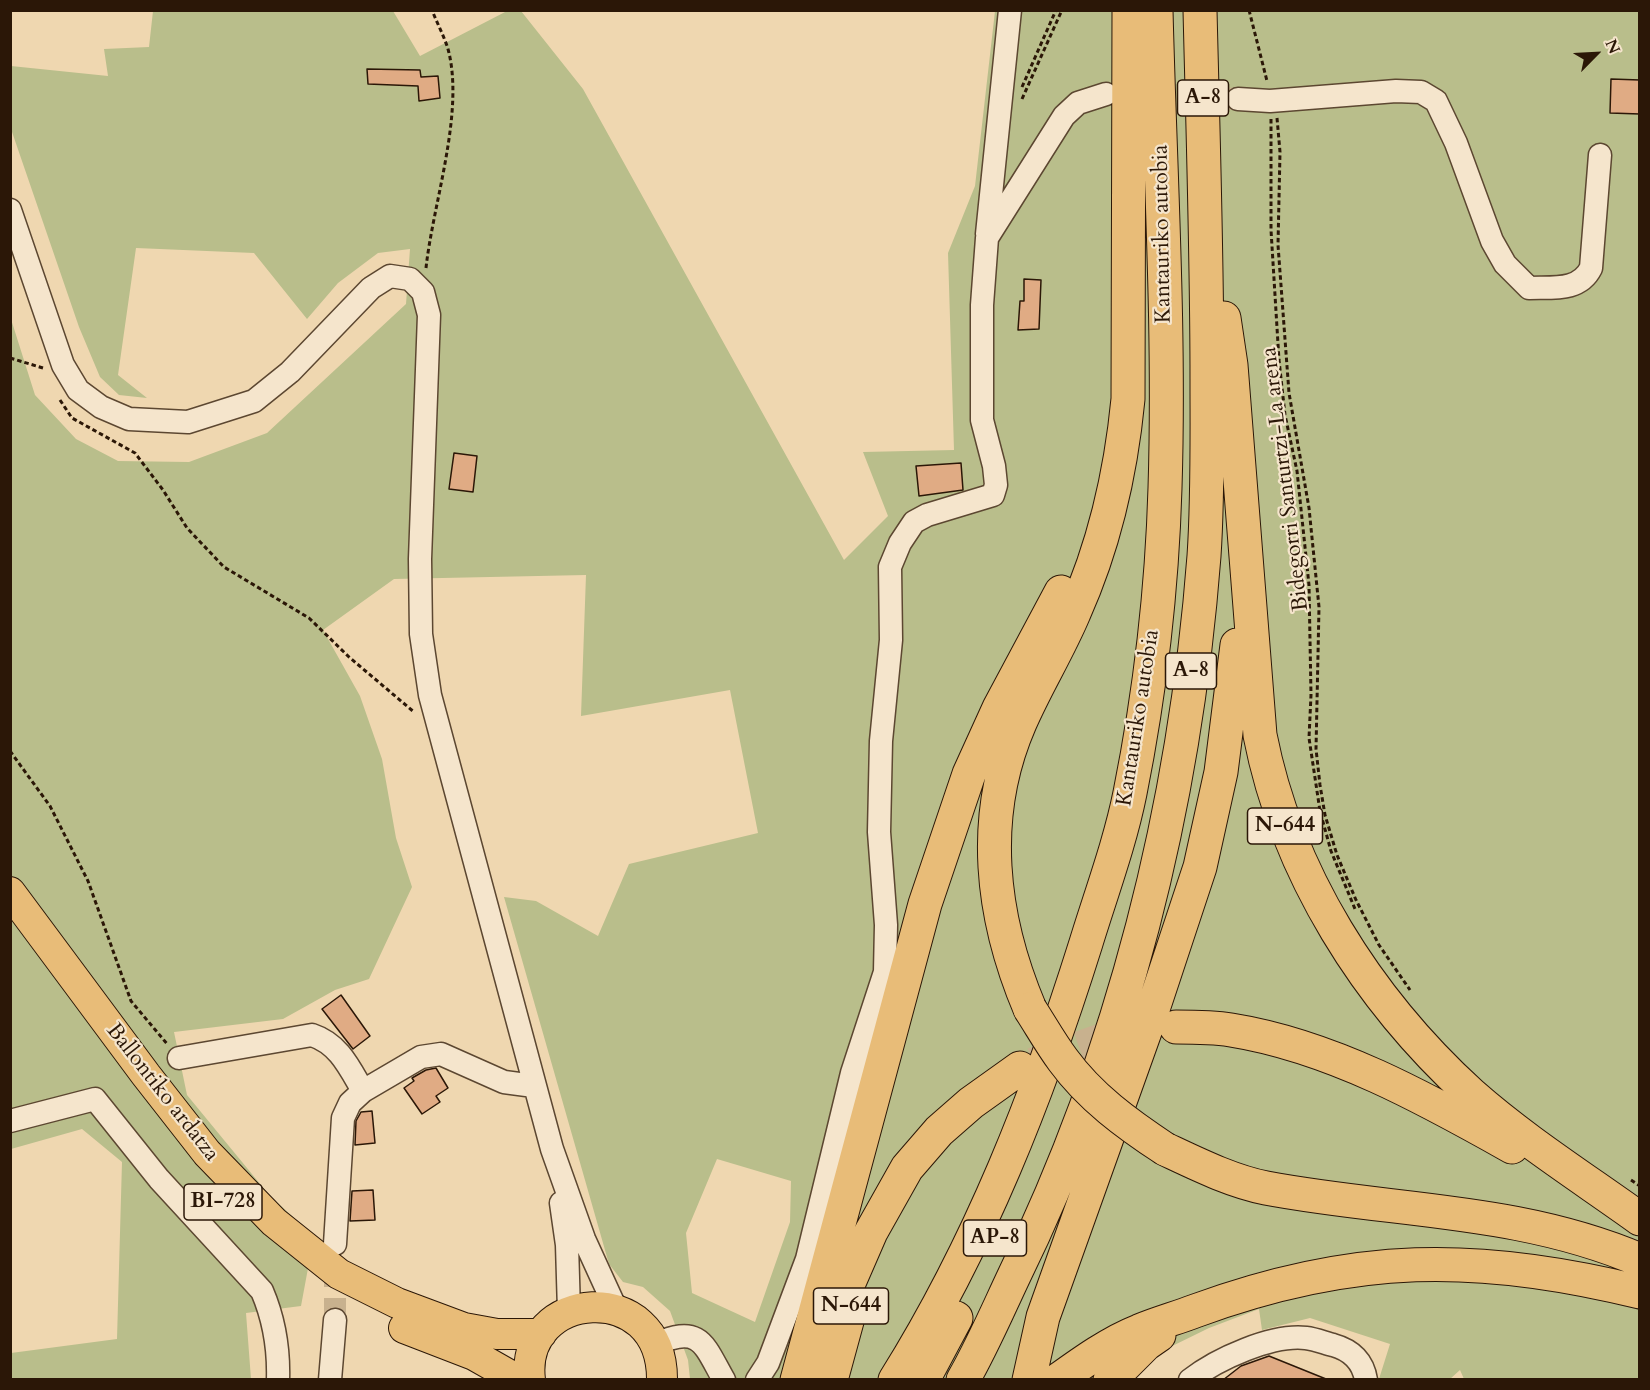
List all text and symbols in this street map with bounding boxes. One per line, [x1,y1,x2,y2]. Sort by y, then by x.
north arrow [1566,24,1626,84]
text: N [1600,36,1625,57]
road number: A-8 [1178,80,1228,116]
street label: Kantauriko autobia [1148,144,1178,324]
street label: Bidegorri Santurtzi-La arena [1257,345,1315,613]
street label: Kantauriko autobia [1112,628,1166,808]
road number: A-8 [1166,653,1216,689]
road number: N-644 [1248,808,1322,844]
street label: Ballontiko ardatza [100,1019,224,1167]
road number: BI-728 [184,1184,262,1220]
road number: AP-8 [964,1220,1026,1256]
road number: N-644 [814,1288,888,1324]

